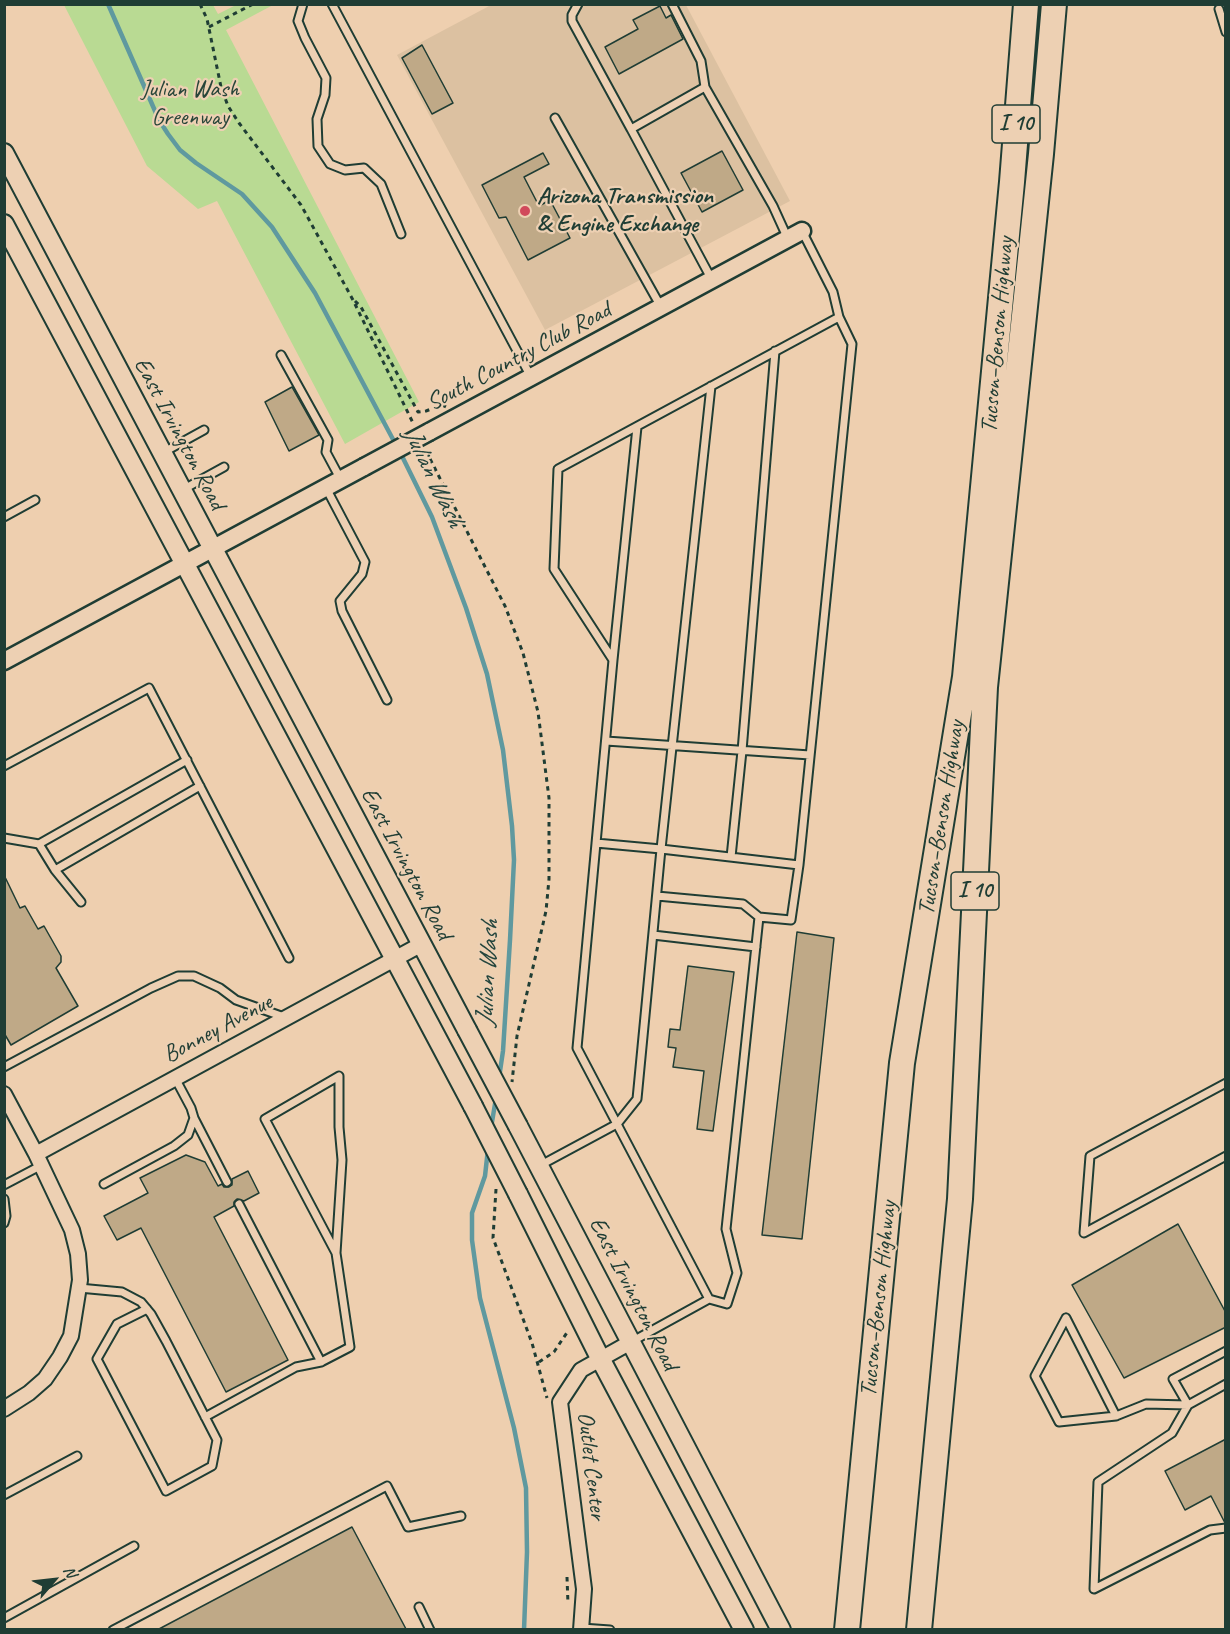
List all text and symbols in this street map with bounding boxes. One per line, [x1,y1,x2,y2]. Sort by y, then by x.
park label: Julian Wash Greenway [141,76,239,132]
road number: I 10 [992,105,1040,143]
place label: Arizona Transmission & Engine Exchange [537,183,713,239]
marker: Arizona Transmission & Engine Exchange [518,204,532,218]
street label: Tucson–Benson Highway [975,236,1021,434]
street label: South Country Club Road [422,296,616,418]
street label: East Irvington Road [127,353,231,515]
water label: Julian Wash [396,424,470,532]
street label: Tucson–Benson Highway [912,719,972,917]
street label: East Irvington Road [354,783,458,945]
road number: I 10 [951,872,999,910]
water label: Julian Wash [470,919,506,1027]
street label: Bonney Avenue [158,988,278,1070]
street label: Tucson–Benson Highway [854,1200,904,1398]
street label: East Irvington Road [582,1213,684,1375]
street label: Outlet Center [570,1410,612,1522]
north arrow [24,1550,84,1610]
text: N [59,1562,81,1581]

